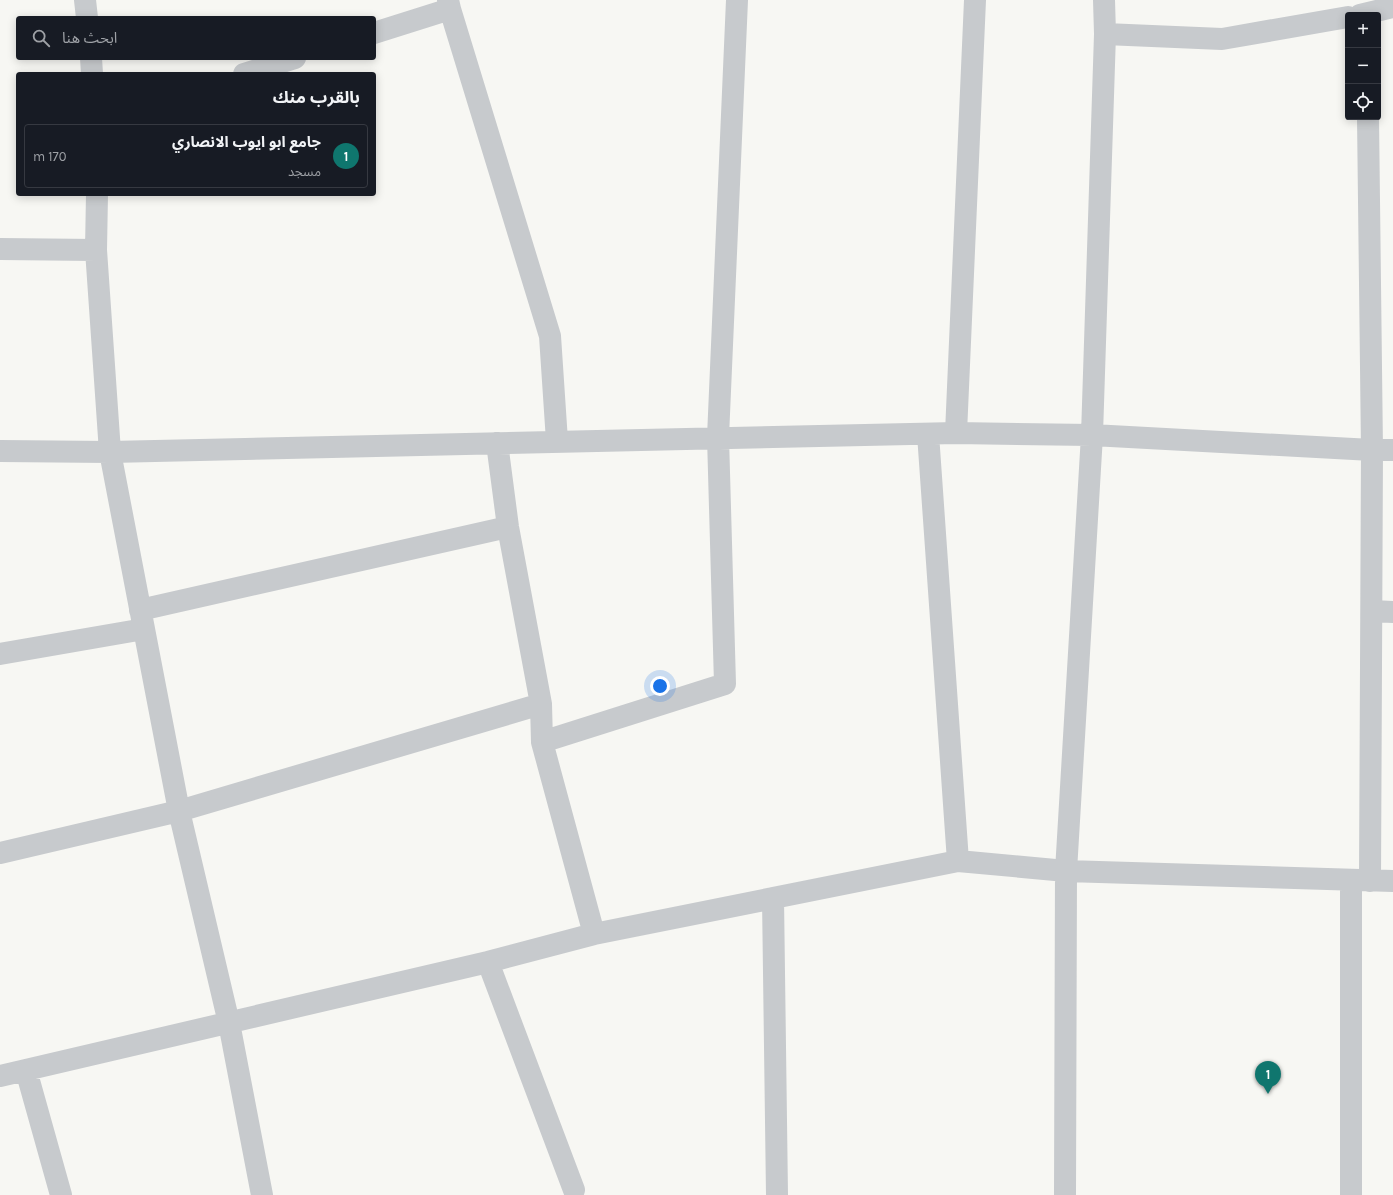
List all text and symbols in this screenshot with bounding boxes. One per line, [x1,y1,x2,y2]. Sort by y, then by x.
map controls [1345,12,1381,120]
button: + [1345,12,1381,48]
search box [16,16,376,60]
icon: search [30,27,52,49]
text: ابحث هنا [62,29,117,47]
button: − [1345,48,1381,84]
button: locate [1345,84,1381,120]
text: بالقرب منك [273,87,360,107]
text: جامع ابو ايوب الانصاري [172,133,321,151]
text: 170 m [33,149,66,164]
text: 1 [344,149,348,164]
text: مسجد [288,164,321,179]
your location [650,676,670,696]
pin: 1 [1255,1061,1281,1094]

